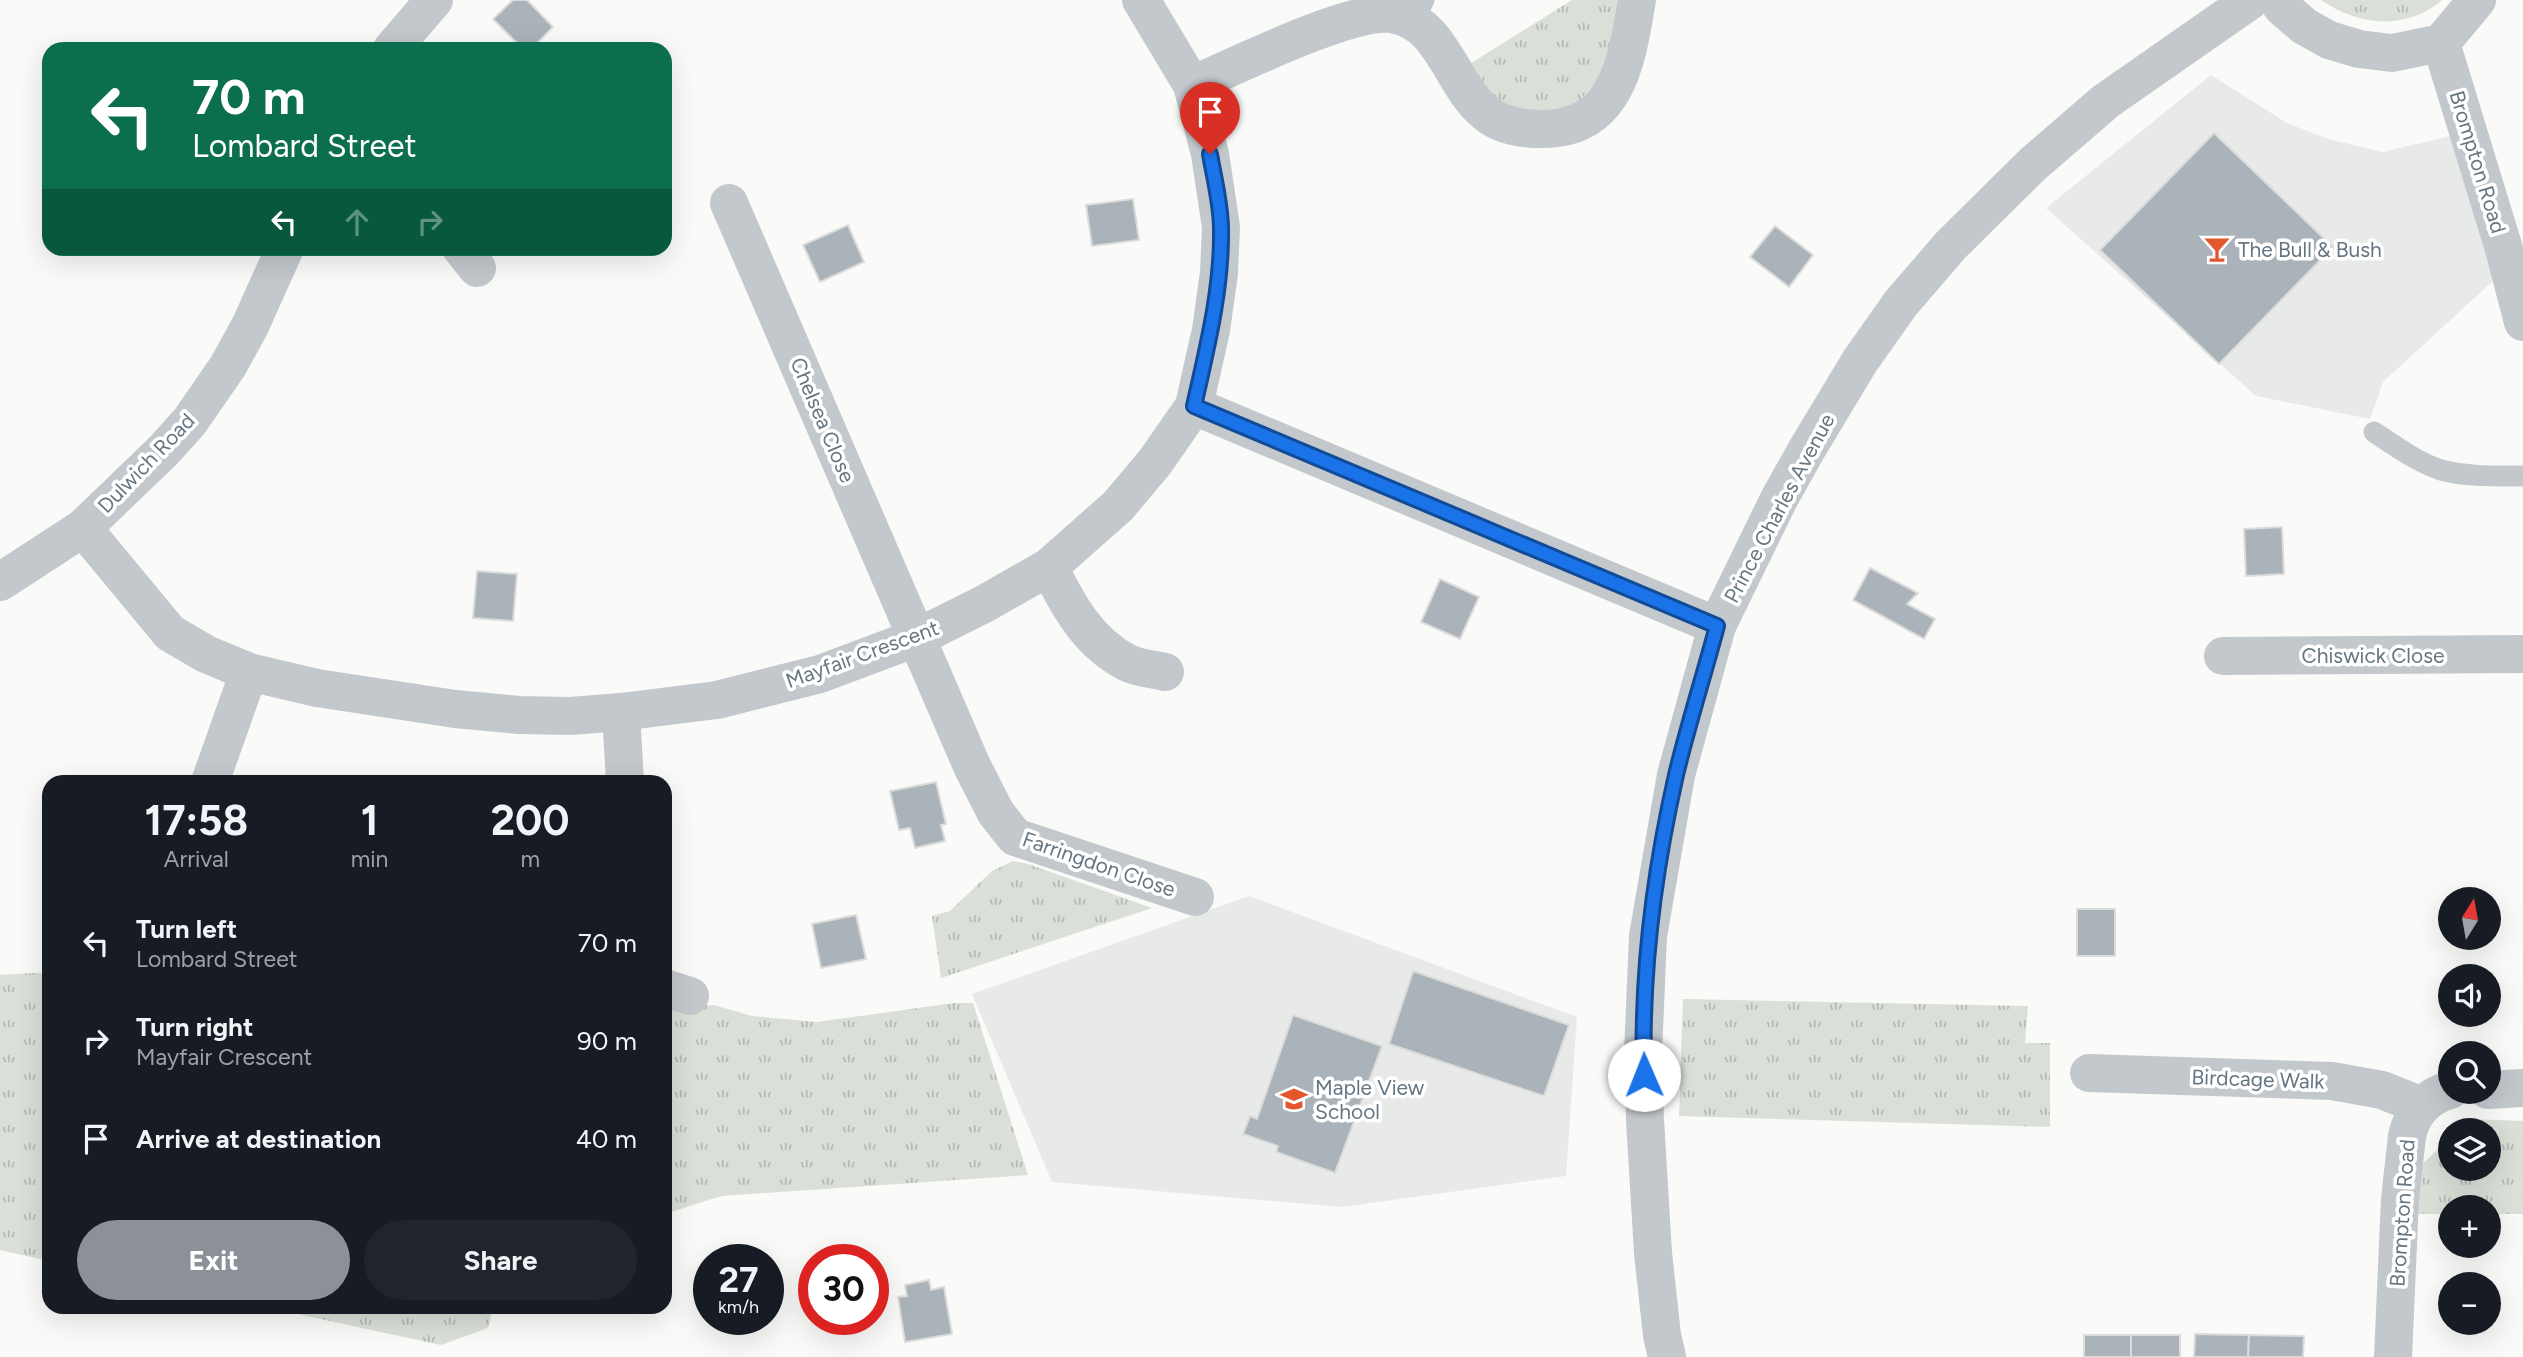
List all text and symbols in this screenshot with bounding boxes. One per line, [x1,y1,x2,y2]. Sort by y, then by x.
text: 70 m [192,67,305,126]
icon: left [77,70,168,161]
pin [1180,82,1240,154]
street label: Brompton Road [2444,88,2512,236]
icon: arrive [1191,93,1229,131]
text: Lombard Street [192,127,417,165]
icon: left [265,203,303,241]
icon: ahead [338,203,376,241]
icon: right [411,203,449,241]
bar icon: The Bull & Bush [2202,234,2232,264]
place label: The Bull & Bush [2238,237,2382,262]
street label: Chelsea Close [785,354,861,486]
street label: Dulwich Road [92,408,200,518]
street label: Prince Charles Avenue [1719,409,1839,607]
street label: Mayfair Crescent [782,615,942,693]
street label: Chiswick Close [2302,643,2444,668]
text: 17:58 [144,795,248,846]
text: 1 [361,795,378,846]
text: 200 [491,795,570,846]
street label: Farringdon Close [1019,826,1179,902]
text: Arrival [164,845,229,873]
text: min [351,845,388,873]
text: m [520,845,540,873]
north arrow [2438,887,2501,950]
map controls [2438,887,2501,1335]
text: Turn left [136,913,237,945]
icon: left [77,924,115,962]
text: 70 m [578,927,637,959]
text: Lombard Street [136,945,297,973]
button: sound [2438,964,2501,1027]
text: Turn right [136,1011,253,1043]
icon: right [77,1022,115,1060]
text: 90 m [577,1025,637,1057]
position arrow [1607,1038,1681,1112]
button: search [2438,1041,2501,1104]
text: Mayfair Crescent [136,1043,312,1071]
street label: Birdcage Walk [2191,1064,2326,1094]
place label: Maple View School [1315,1075,1425,1124]
school or university icon: Maple View School [1279,1084,1309,1114]
button: layers [2438,1118,2501,1181]
icon: arrive [77,1120,115,1158]
text: Arrive at destination [136,1123,381,1155]
text: 40 m [576,1123,637,1155]
street label: Brompton Road [2384,1138,2420,1288]
button: + [2438,1195,2501,1258]
button: Exit [77,1220,350,1300]
button: Share [364,1220,637,1300]
speed limit sign: 30 [798,1244,889,1335]
text: 27 [719,1259,758,1301]
button: − [2438,1272,2501,1335]
text: km/h [718,1296,759,1318]

